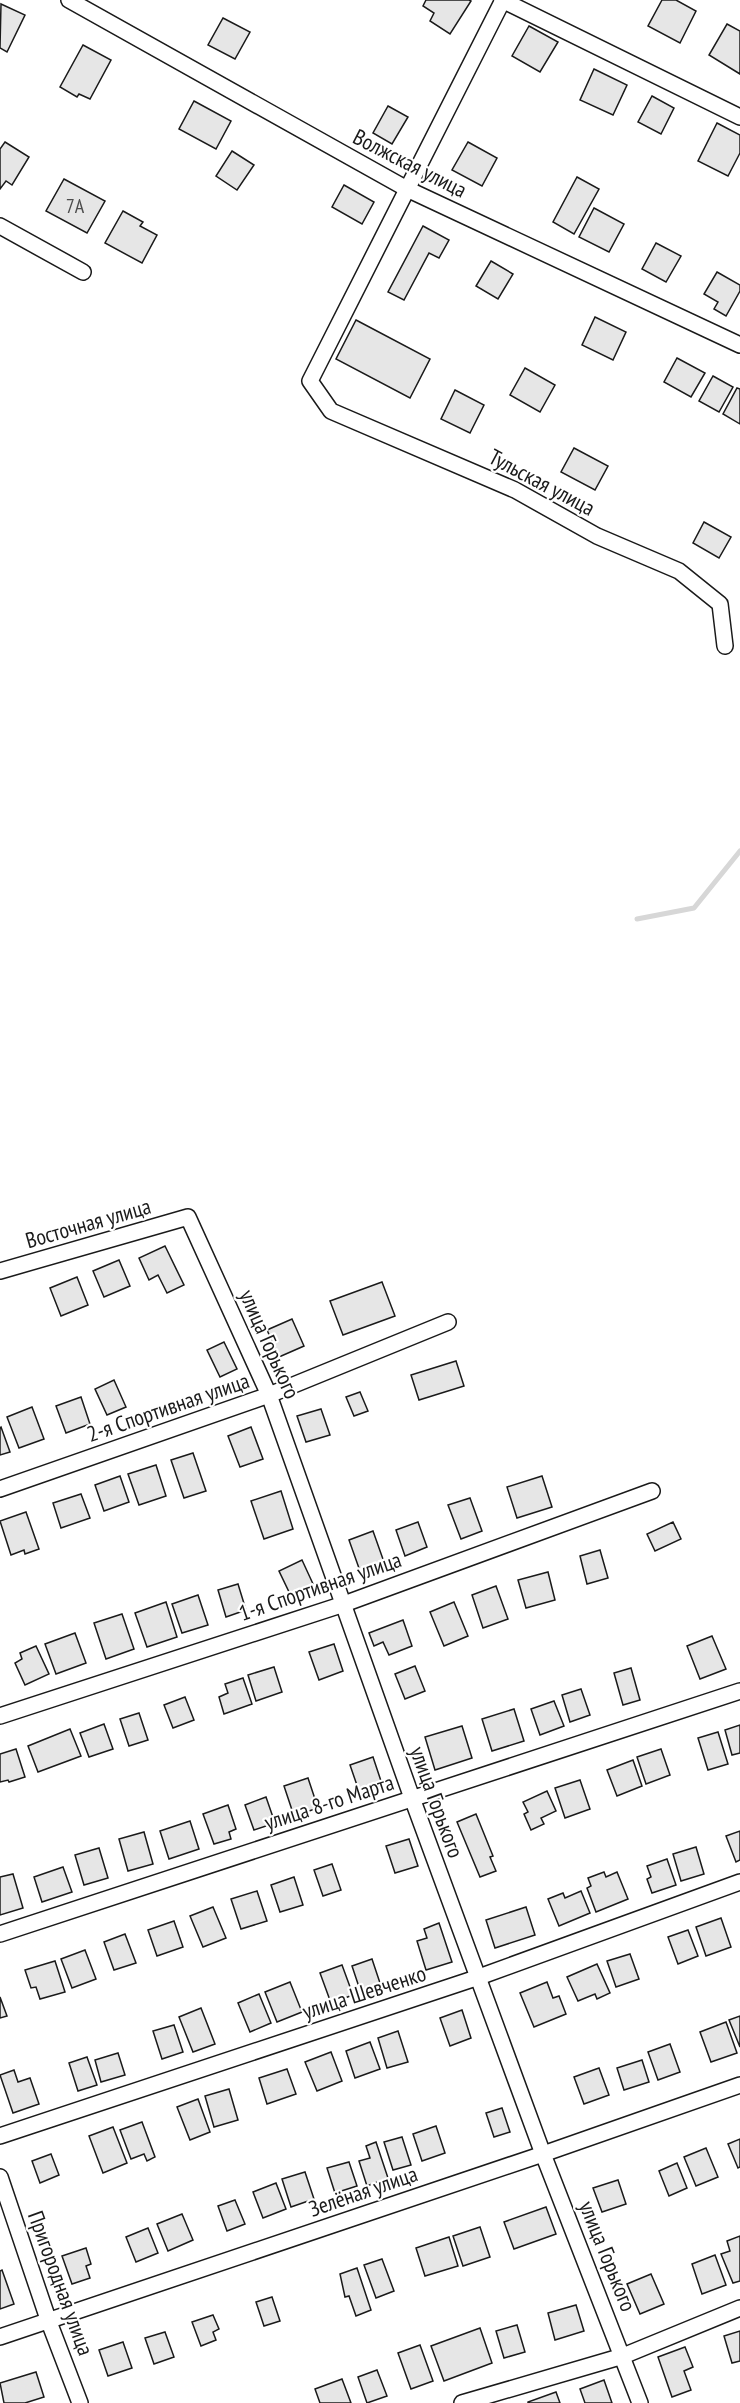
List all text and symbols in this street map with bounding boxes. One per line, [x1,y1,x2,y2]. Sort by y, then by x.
street label: Волжская улица [348,122,472,204]
house number: 7А [66,193,85,219]
street label: Тульская улица [484,442,600,522]
street label: Восточная улица [22,1192,154,1254]
street label: улица Горького [233,1285,307,1403]
street label: 2-я Спортивная улица [83,1366,253,1448]
street label: 1-я Спортивная улица [235,1545,405,1627]
street label: улица Горького [404,1742,470,1862]
street label: улица 8-го Марта [261,1768,397,1836]
street label: улица Шевченко [299,1959,429,2025]
street label: Зелёная улица [305,2159,421,2223]
street label: улица Горького [573,2197,643,2315]
street label: Пригородная улица [22,2207,100,2359]

